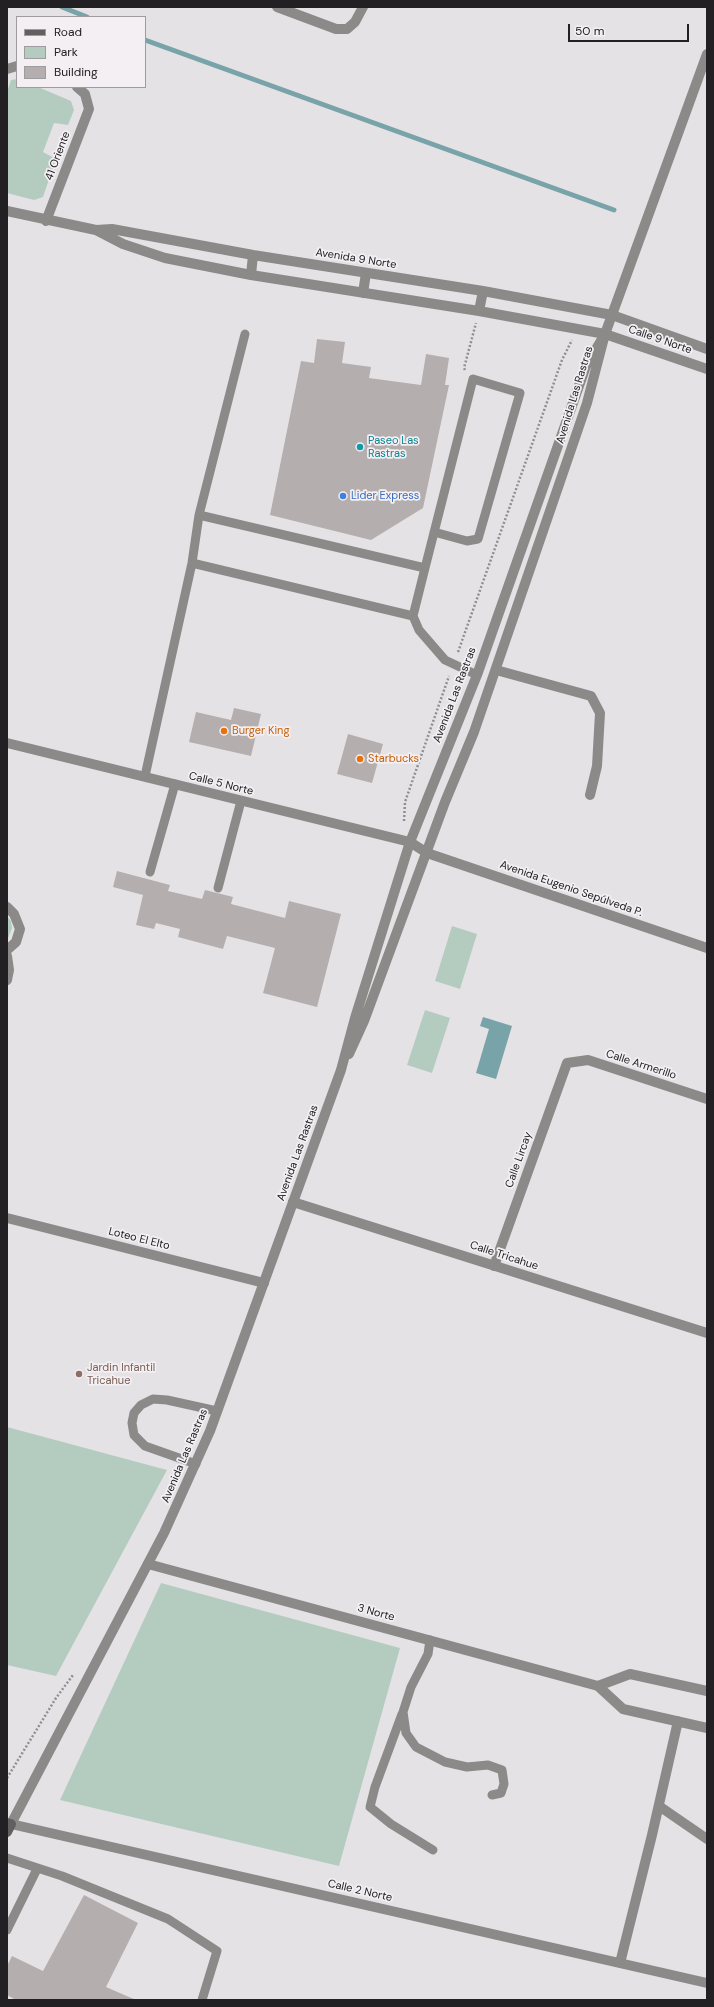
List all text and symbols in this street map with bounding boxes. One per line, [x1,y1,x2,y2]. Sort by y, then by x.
legend [16,16,146,88]
scale bar [570,16,691,42]
text: 50 m [575,23,604,39]
text: Road [54,24,82,40]
text: Park [54,44,78,60]
text: Building [54,64,98,80]
street label: 41 Oriente [43,130,73,182]
street label: Avenida 9 Norte [315,246,397,272]
street label: Calle 9 Norte [626,323,694,357]
street label: Avenida Las Rastras [554,345,596,445]
place label: Paseo Las Rastras [368,434,419,460]
marker: Paseo Las Rastras [355,442,365,452]
place label: Lider Express [351,489,419,503]
marker: Lider Express [338,491,348,501]
street label: Avenida Las Rastras [431,645,479,745]
place label: Burger King [232,724,290,738]
marker: Burger King [219,726,229,736]
place label: Starbucks [368,752,419,766]
marker: Starbucks [355,754,365,764]
street label: Calle 5 Norte [187,770,255,798]
street label: Avenida Eugenio Sepúlveda P. [498,858,644,920]
street label: Calle Armerillo [604,1047,678,1083]
street label: Avenida Las Rastras [275,1103,321,1203]
street label: Calle Lircay [503,1130,535,1190]
street label: Loteo El Elto [107,1225,171,1253]
street label: Calle Tricahue [468,1239,540,1273]
place label: Jardin Infantil Tricahue [87,1361,155,1387]
marker: Jardin Infantil Tricahue [74,1369,84,1379]
street label: Avenida Las Rastras [159,1407,211,1505]
street label: 3 Norte [356,1602,396,1624]
street label: Calle 2 Norte [326,1877,394,1905]

